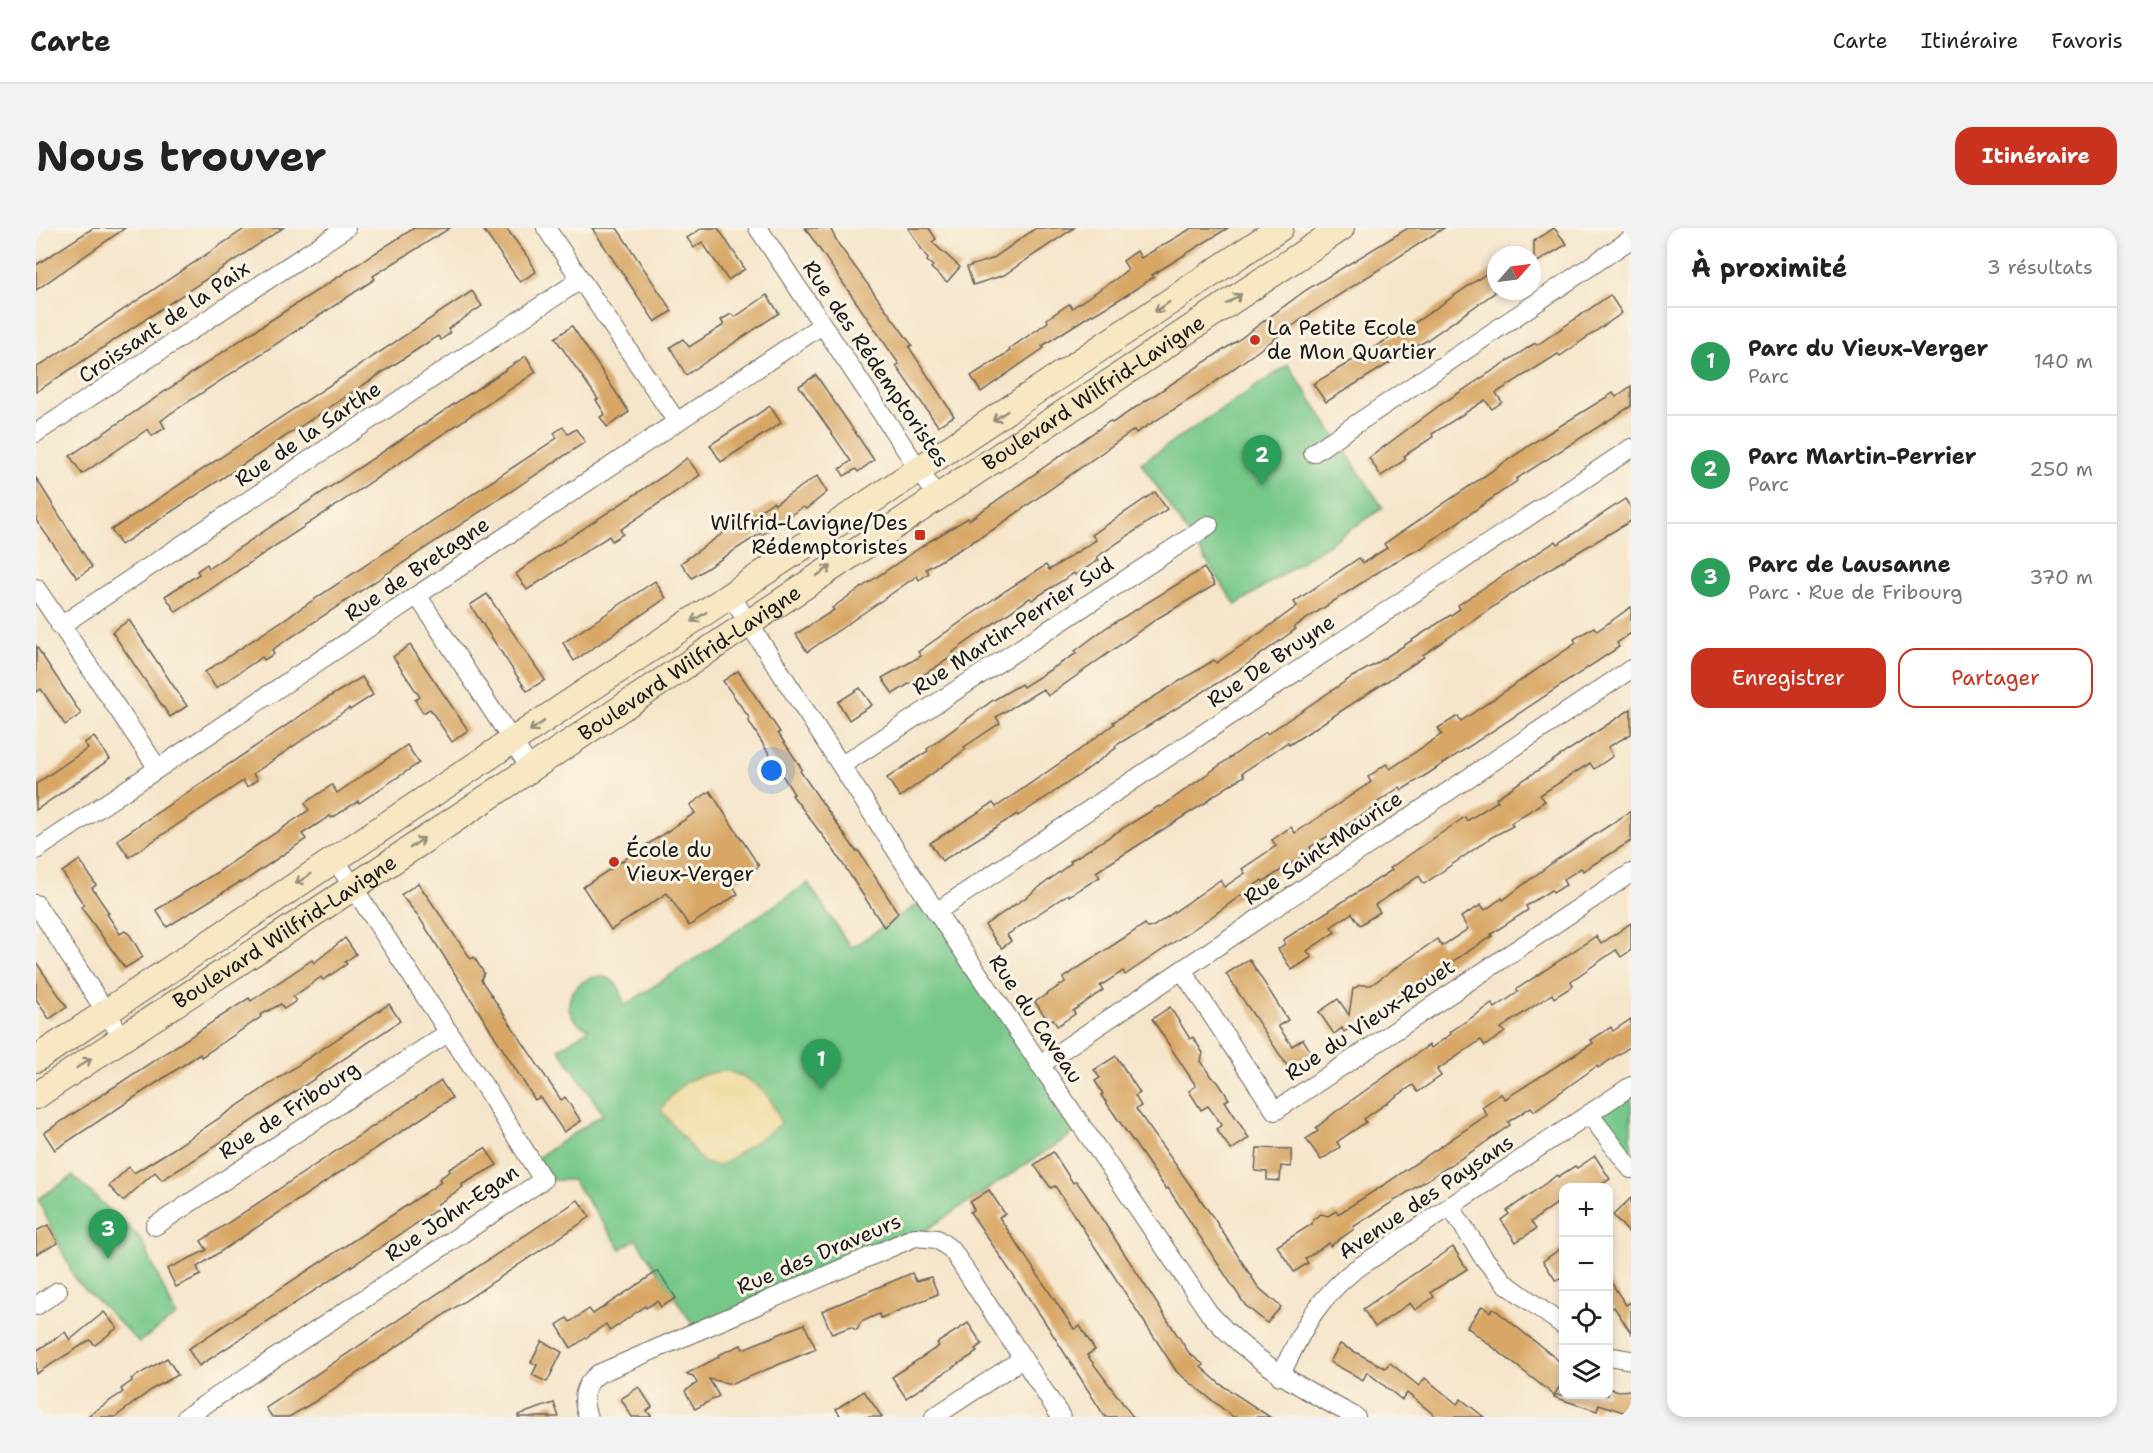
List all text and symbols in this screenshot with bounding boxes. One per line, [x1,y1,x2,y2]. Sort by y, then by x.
text: Carte [30,22,111,60]
text: Carte [1833,27,1888,55]
text: Itinéraire [1921,27,2018,55]
text: Favoris [2051,27,2123,55]
button: Itinéraire [1955,127,2117,185]
text: Nous trouver [36,128,326,184]
north arrow [1487,246,1541,300]
text: À proximité [1691,250,1847,285]
street label: Croissant de la Paix [73,254,255,390]
text: 3 résultats [1987,254,2093,280]
street label: Rue des Rédemptoristes [796,255,956,473]
one-way arrow [1225,293,1241,305]
one-way arrow [1154,301,1170,313]
street label: Boulevard Wilfrid-Lavigne [977,308,1210,477]
place label: La Petite Ecole de Mon Quartier [1267,314,1437,366]
marker: La Petite Ecole de Mon Quartier [1248,333,1262,347]
text: Parc du Vieux-Verger [1748,334,1988,363]
text: 1 [1706,348,1715,374]
text: 140 m [2034,348,2093,374]
text: Parc [1748,363,1789,389]
street label: Rue de la Sarthe [229,375,387,493]
one-way arrow [992,410,1008,422]
pin: 2 [1242,436,1282,485]
text: Parc Martin-Perrier [1748,442,1977,471]
text: 2 [1704,456,1718,482]
text: 250 m [2029,456,2093,482]
text: Parc [1748,471,1789,497]
place label: Wilfrid-Lavigne/Des Rédemptoristes [710,509,908,561]
street label: Rue de Bretagne [339,510,495,628]
marker: Wilfrid-Lavigne/Des Rédemptoristes [913,528,927,542]
street label: Rue Martin-Perrier Sud [907,550,1119,702]
text: Parc de Lausanne [1748,550,1951,579]
text: 3 [1704,564,1718,590]
text: 370 m [2029,564,2093,590]
one-way arrow [815,565,831,577]
street label: Boulevard Wilfrid-Lavigne [573,579,806,747]
text: Parc · Rue de Fribourg [1748,579,1963,605]
street label: Rue De Bruyne [1202,608,1340,714]
one-way arrow [691,611,707,623]
button: Enregistrer [1691,648,1886,708]
button: Partager [1898,648,2093,708]
one-way arrow [529,720,545,732]
your location [757,756,786,785]
street label: Rue Saint-Maurice [1238,784,1408,912]
place label: École du Vieux-Verger [626,835,754,888]
one-way arrow [409,837,425,849]
street label: Boulevard Wilfrid-Lavigne [167,848,402,1015]
marker: École du Vieux-Verger [607,855,621,869]
one-way arrow [296,873,312,885]
street label: Rue du Caveau [983,949,1089,1089]
street label: Rue du Vieux-Rouet [1280,953,1460,1087]
pin: 1 [802,1040,840,1089]
street label: Rue de Fribourg [214,1054,364,1166]
one-way arrow [76,1057,92,1069]
street label: Avenue des Paysans [1333,1128,1519,1266]
street label: Rue John-Egan [380,1158,524,1268]
map controls [1559,1183,1613,1399]
button: + [1559,1183,1613,1237]
street label: Rue des Draveurs [733,1207,905,1301]
pin: 3 [88,1210,128,1259]
button: − [1559,1237,1613,1291]
button: locate [1559,1291,1613,1345]
button: layers [1559,1345,1613,1399]

